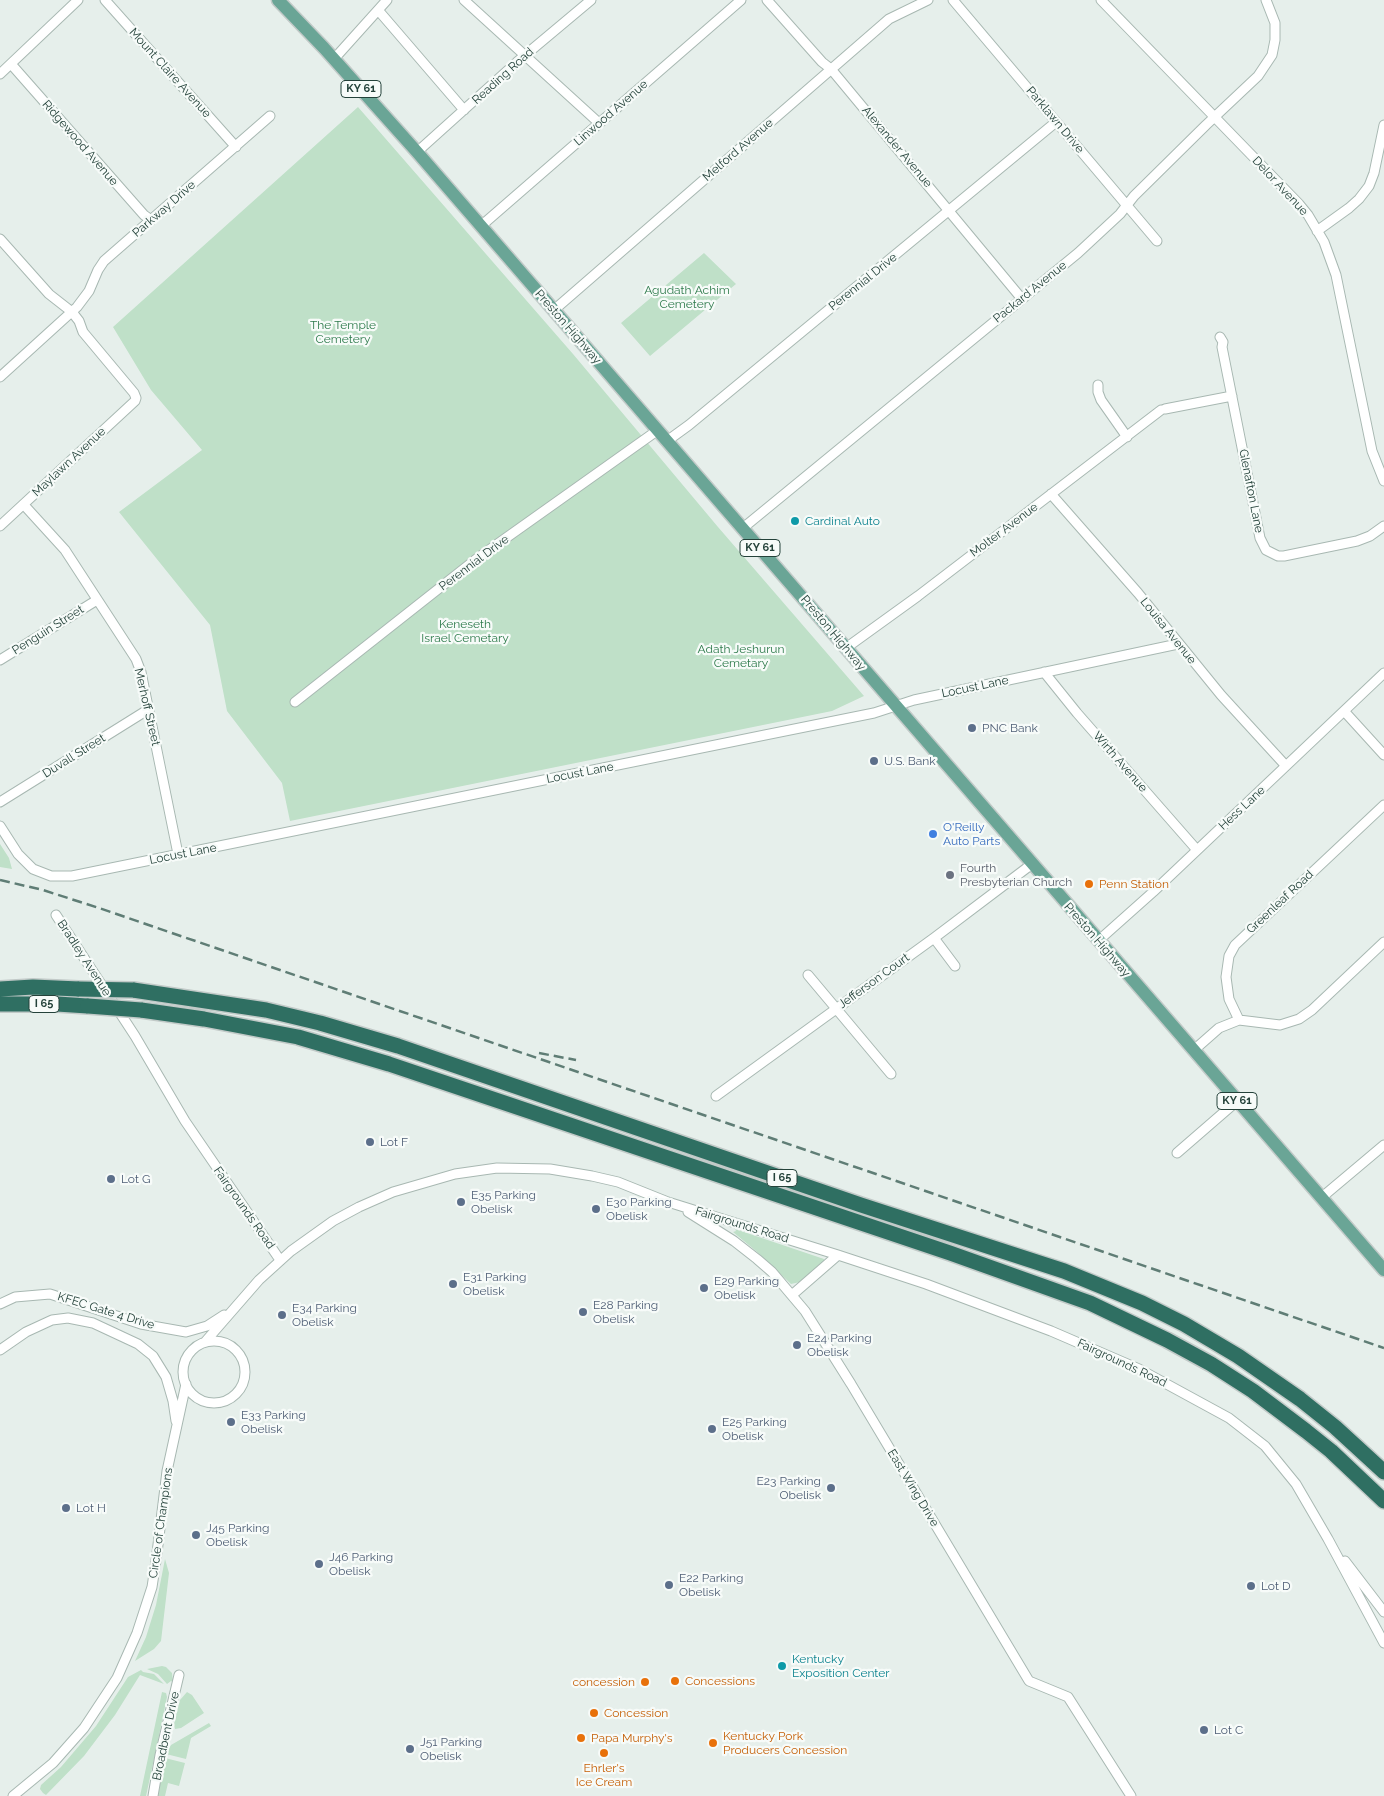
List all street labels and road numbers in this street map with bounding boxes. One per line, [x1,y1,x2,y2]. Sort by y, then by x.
street label: Mount Claire Avenue [126,25,214,121]
street label: Reading Road [469,45,537,107]
street label: Linwood Avenue [571,77,651,149]
road number: KY 61 [341,80,381,98]
street label: Parklawn Drive [1023,84,1087,156]
street label: Ridgewood Avenue [39,97,121,189]
street label: Alexander Avenue [859,103,935,191]
street label: Melford Avenue [700,116,776,184]
street label: Delor Avenue [1249,154,1311,218]
street label: Parkway Drive [130,178,198,240]
street label: Perennial Drive [826,250,900,314]
street label: Packard Avenue [990,258,1070,326]
street label: Preston Highway [532,287,604,367]
street label: Maylawn Avenue [29,424,109,500]
street label: Glenafton Lane [1236,448,1266,534]
street label: Molter Avenue [967,500,1041,560]
street label: Perennial Drive [436,532,512,594]
road number: KY 61 [740,540,780,556]
street label: Preston Highway [797,593,869,673]
street label: Louisa Avenue [1137,595,1199,667]
street label: Penguin Street [9,602,87,658]
street label: Merhoff Street [131,667,163,747]
street label: Locust Lane [940,673,1010,701]
street label: Wirth Avenue [1090,729,1150,795]
street label: Duvall Street [40,731,108,781]
street label: Locust Lane [545,759,615,787]
street label: Hess Lane [1216,783,1268,833]
street label: Locust Lane [148,840,218,868]
street label: Greenleaf Road [1244,867,1316,937]
street label: Preston Highway [1061,900,1133,980]
street label: Bradley Avenue [54,917,114,999]
street label: Jefferson Court [836,950,912,1012]
road number: I 65 [29,996,59,1012]
road number: KY 61 [1217,1092,1257,1110]
street label: Fairgrounds Road [210,1164,278,1252]
road number: I 65 [767,1170,797,1186]
street label: Fairgrounds Road [693,1204,791,1246]
street label: KFEC Gate 4 Drive [56,1289,156,1333]
street label: Fairgrounds Road [1075,1336,1169,1390]
street label: East Wing Drive [884,1447,942,1529]
street label: Circle of Champions [146,1467,176,1579]
street label: Broadbent Drive [150,1690,182,1782]

